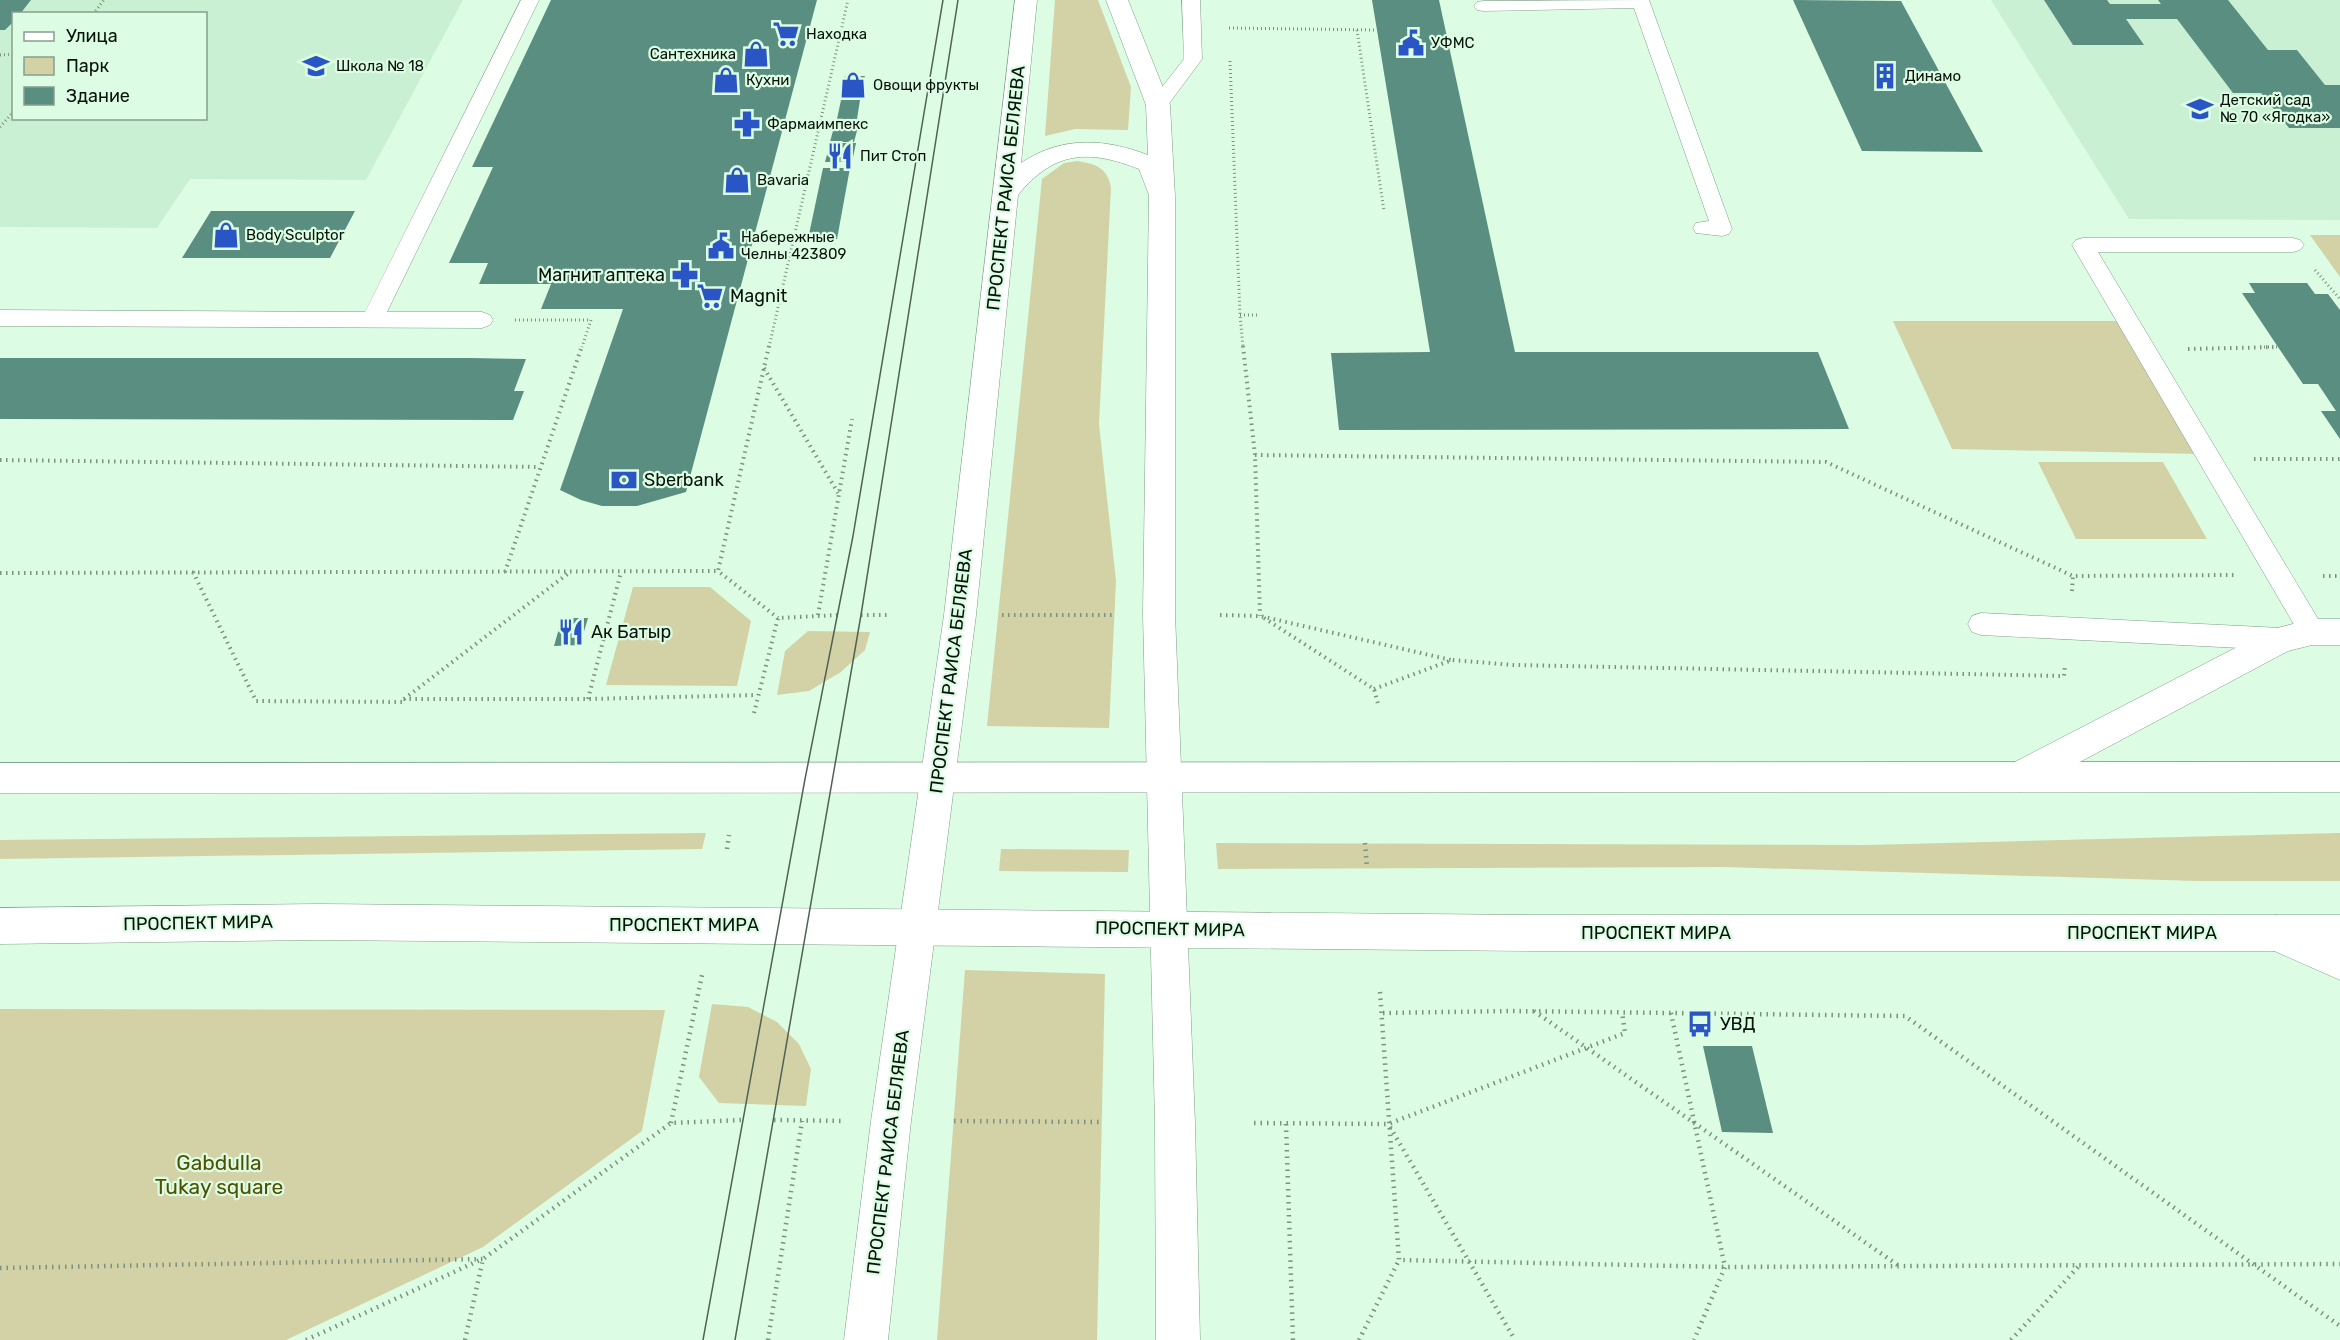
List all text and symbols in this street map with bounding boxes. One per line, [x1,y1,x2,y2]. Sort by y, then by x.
legend [12,12,207,120]
supermarket icon: Находка [771,19,801,49]
text: Улица [66,25,118,47]
place label: Находка [806,25,867,43]
public building icon: УФМС [1396,28,1426,58]
place label: УФМС [1431,34,1475,52]
shop icon: Сантехника [741,39,771,69]
place label: Сантехника [650,45,736,63]
school or university icon: Школа № 18 [301,51,331,81]
text: Парк [66,55,110,77]
place label: Школа № 18 [336,57,424,75]
building icon: Динамо [1870,61,1900,91]
street label: ПРОСПЕКТ РАИСА БЕЛЯЕВА [982,64,1030,312]
shop icon: Кухни [711,65,741,95]
place label: Динамо [1905,67,1961,85]
shop icon: Овощи фрукты [838,70,868,100]
place label: Кухни [746,71,789,89]
place label: Овощи фрукты [873,76,979,94]
text: Здание [66,85,130,107]
place label: Детский сад № 70 «Ягодка» [2220,91,2330,126]
school or university icon: Детский сад № 70 «Ягодка» [2185,94,2215,124]
pharmacy icon: Фармаимпекс [732,109,762,139]
place label: Фармаимпекс [767,115,868,133]
restaurant icon: Пит Стоп [825,141,855,171]
place label: Пит Стоп [860,147,926,165]
shop icon: Bavaria [722,165,752,195]
place label: Bavaria [757,171,809,189]
shop icon: Body Sculptor [211,220,241,250]
place label: Body Sculptor [246,226,345,244]
place label: Набережные Челны 423809 [741,228,846,263]
public building icon: Набережные Челны 423809 [706,231,736,261]
pharmacy icon: Магнит аптека [670,260,700,290]
place label: Магнит аптека [538,264,665,286]
supermarket icon: Magnit [695,281,725,311]
place label: Magnit [730,285,787,307]
bank icon: Sberbank [609,465,639,495]
place label: Sberbank [644,469,724,491]
street label: ПРОСПЕКТ РАИСА БЕЛЯЕВА [925,548,977,794]
restaurant icon: Ак Батыр [556,617,586,647]
place label: Ак Батыр [591,621,671,643]
street label: ПРОСПЕКТ МИРА [123,911,273,935]
street label: ПРОСПЕКТ МИРА [609,914,759,936]
street label: ПРОСПЕКТ МИРА [1095,917,1245,941]
street label: ПРОСПЕКТ МИРА [1581,922,1731,944]
street label: ПРОСПЕКТ МИРА [2067,922,2217,944]
bus stop icon: УВД [1685,1009,1715,1039]
place label: УВД [1720,1013,1756,1035]
street label: ПРОСПЕКТ РАИСА БЕЛЯЕВА [862,1029,914,1275]
park label: Gabdulla Tukay square [155,1150,283,1199]

